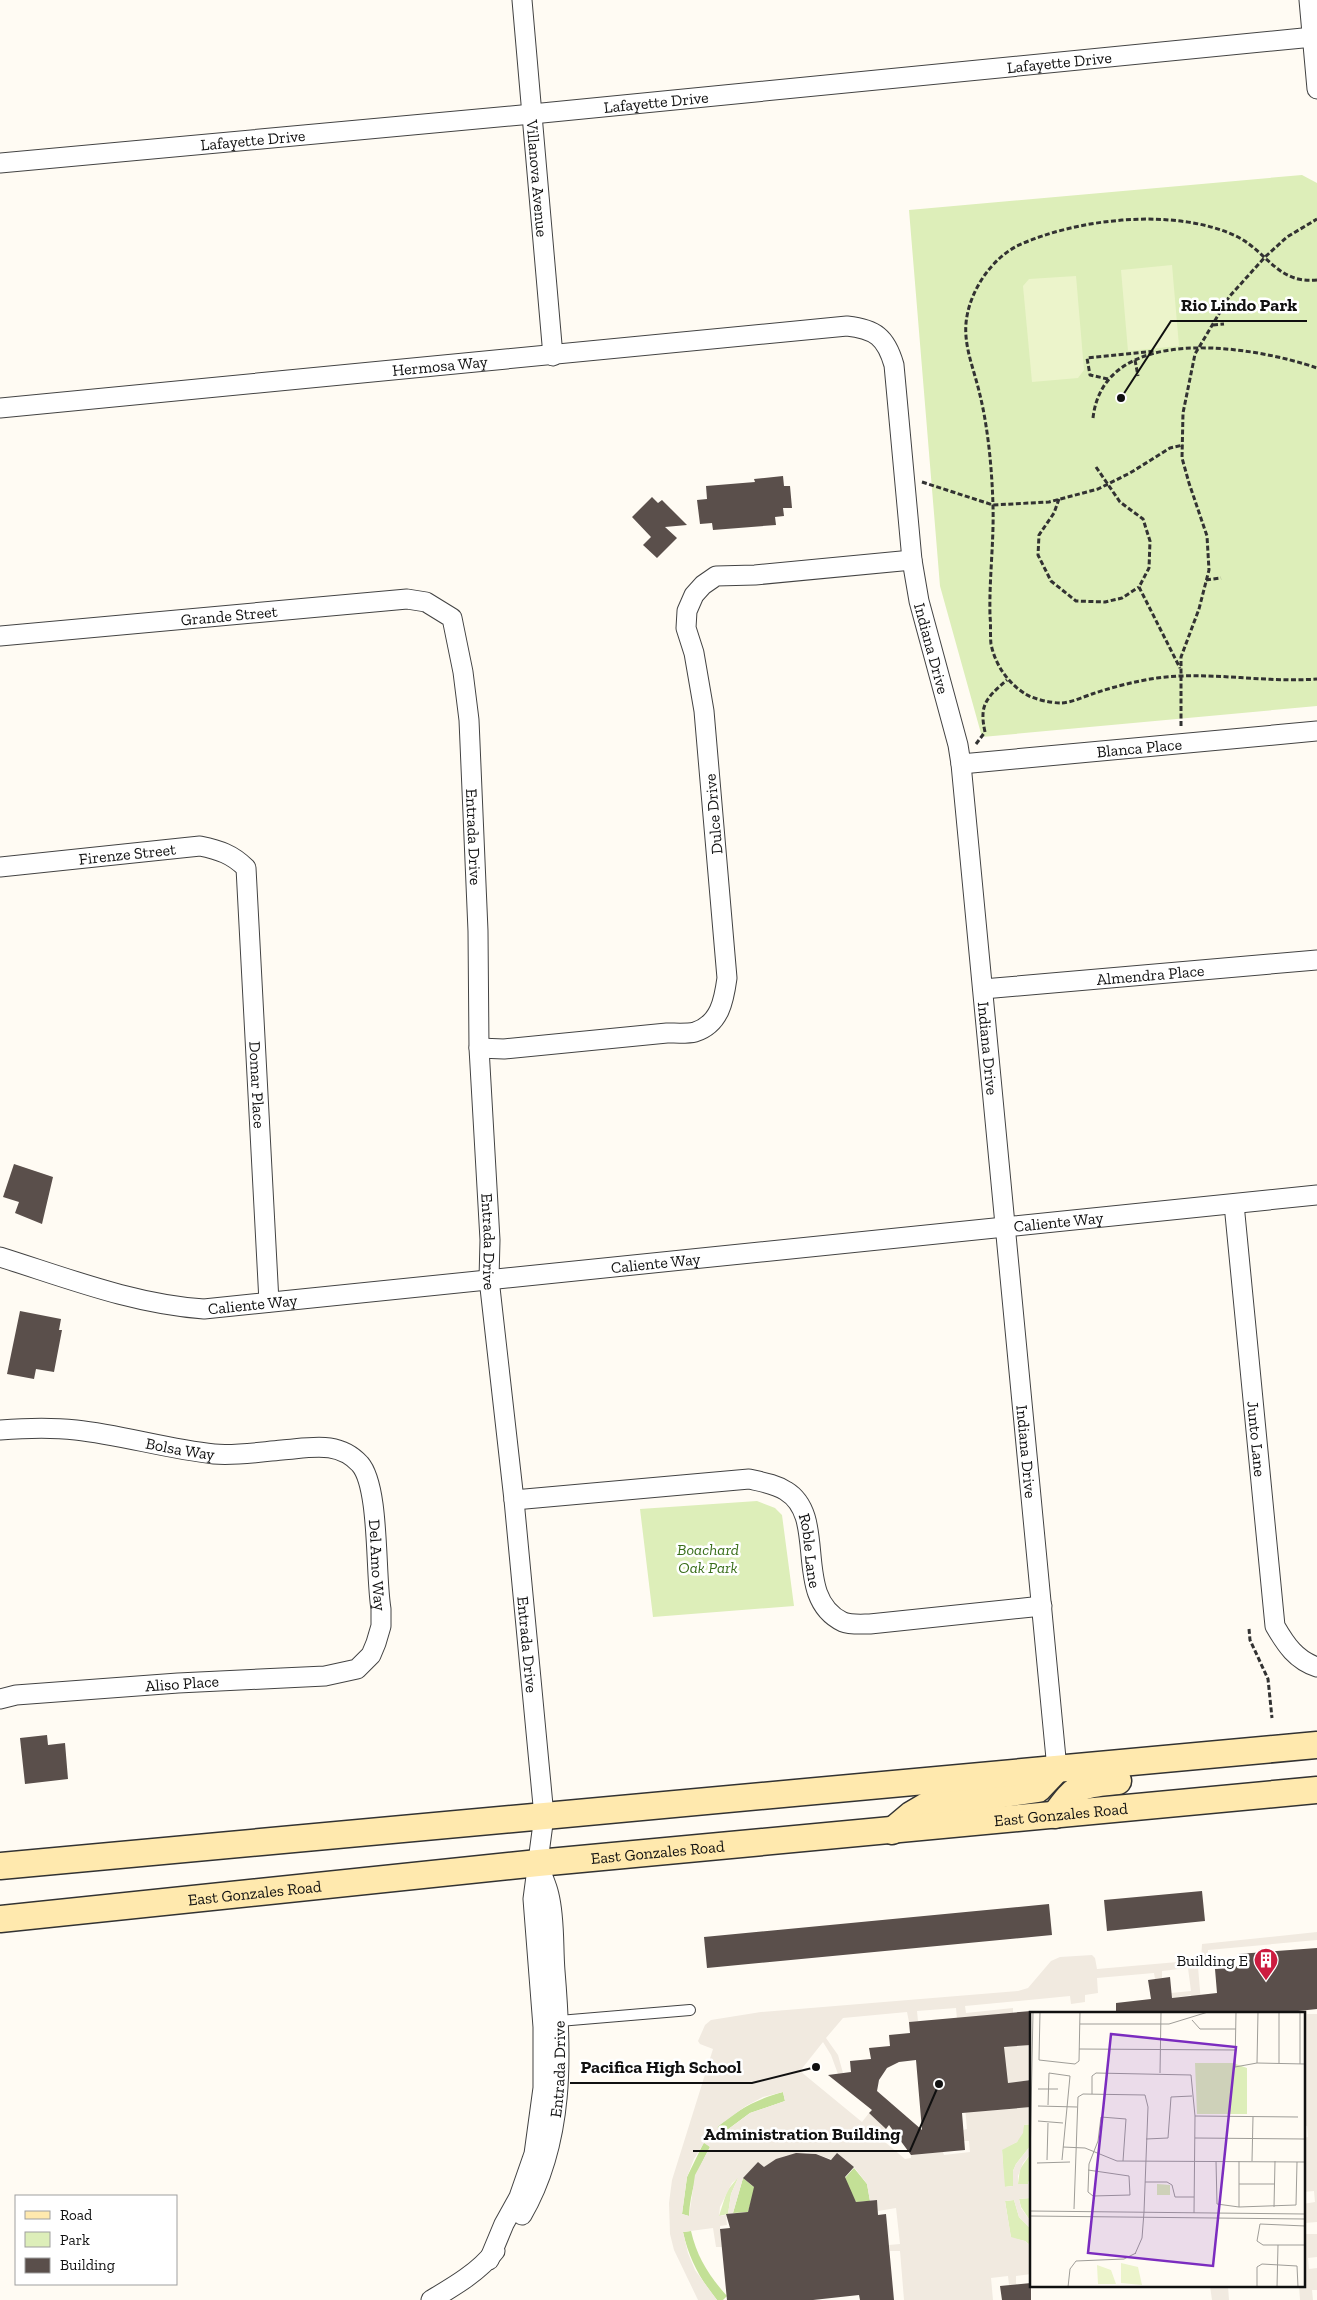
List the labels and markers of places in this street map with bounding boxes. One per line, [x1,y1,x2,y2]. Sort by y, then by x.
callout: Rio Lindo Park [1171,288,1307,321]
building icon: Building E [1253,1947,1279,1981]
place label: Building E [1176,1951,1248,1970]
callout: Pacifica High School [570,2050,752,2083]
callout: Administration Building [693,2118,910,2151]

